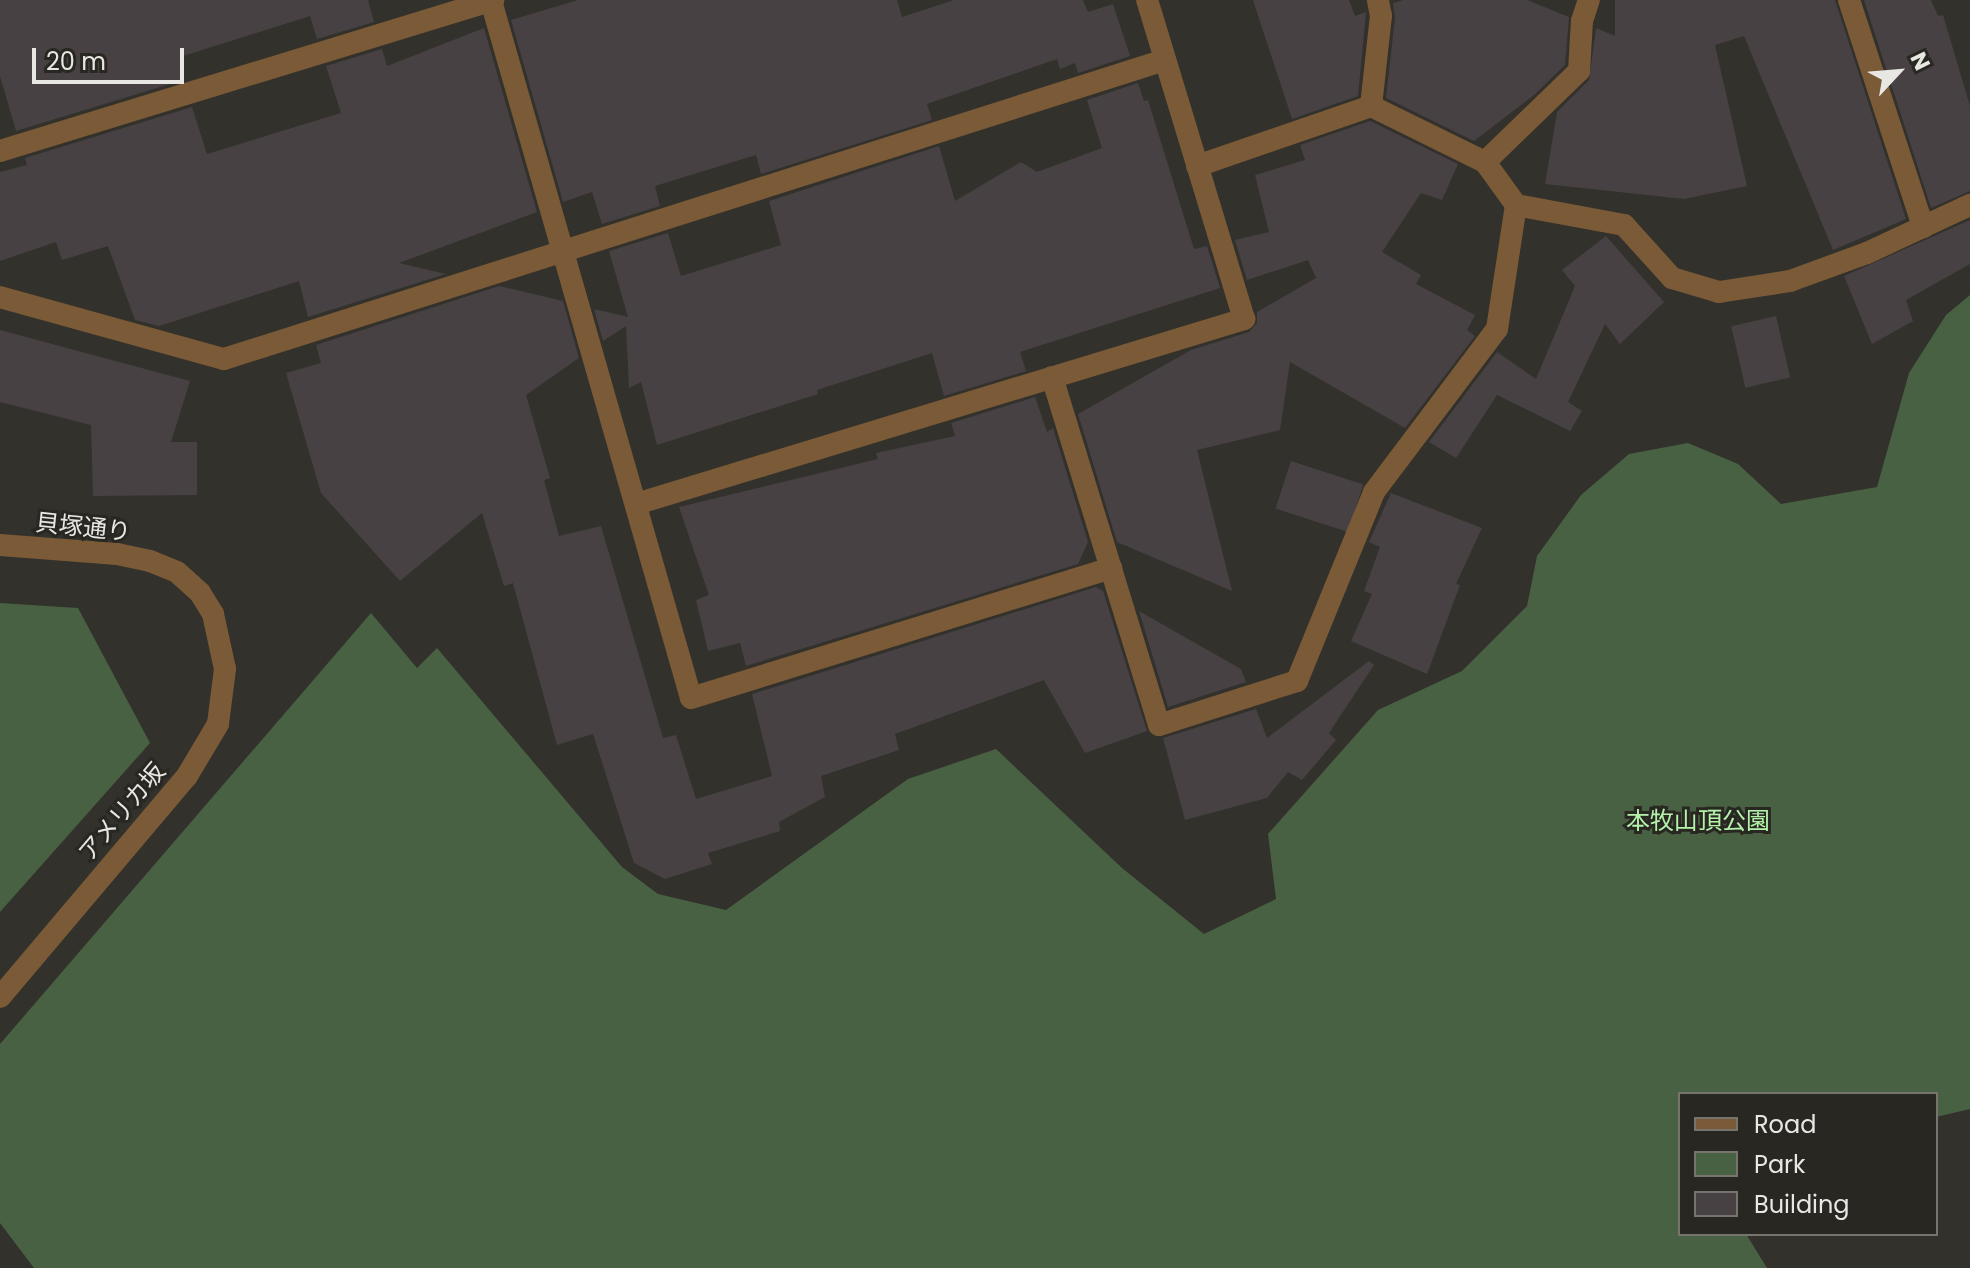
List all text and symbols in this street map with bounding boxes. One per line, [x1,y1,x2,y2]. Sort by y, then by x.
scale bar [36,32,188,82]
north arrow [1858,32,1938,112]
text: 20 m [46,45,106,78]
text: N [1902,47,1938,75]
street label: 貝塚通り [34,508,132,546]
street label: アメリカ坂 [72,757,172,867]
park label: 本牧山頂公園 [1626,807,1770,835]
legend [1678,1092,1938,1236]
text: Road [1754,1108,1816,1141]
text: Park [1754,1148,1805,1181]
text: Building [1754,1188,1850,1221]

